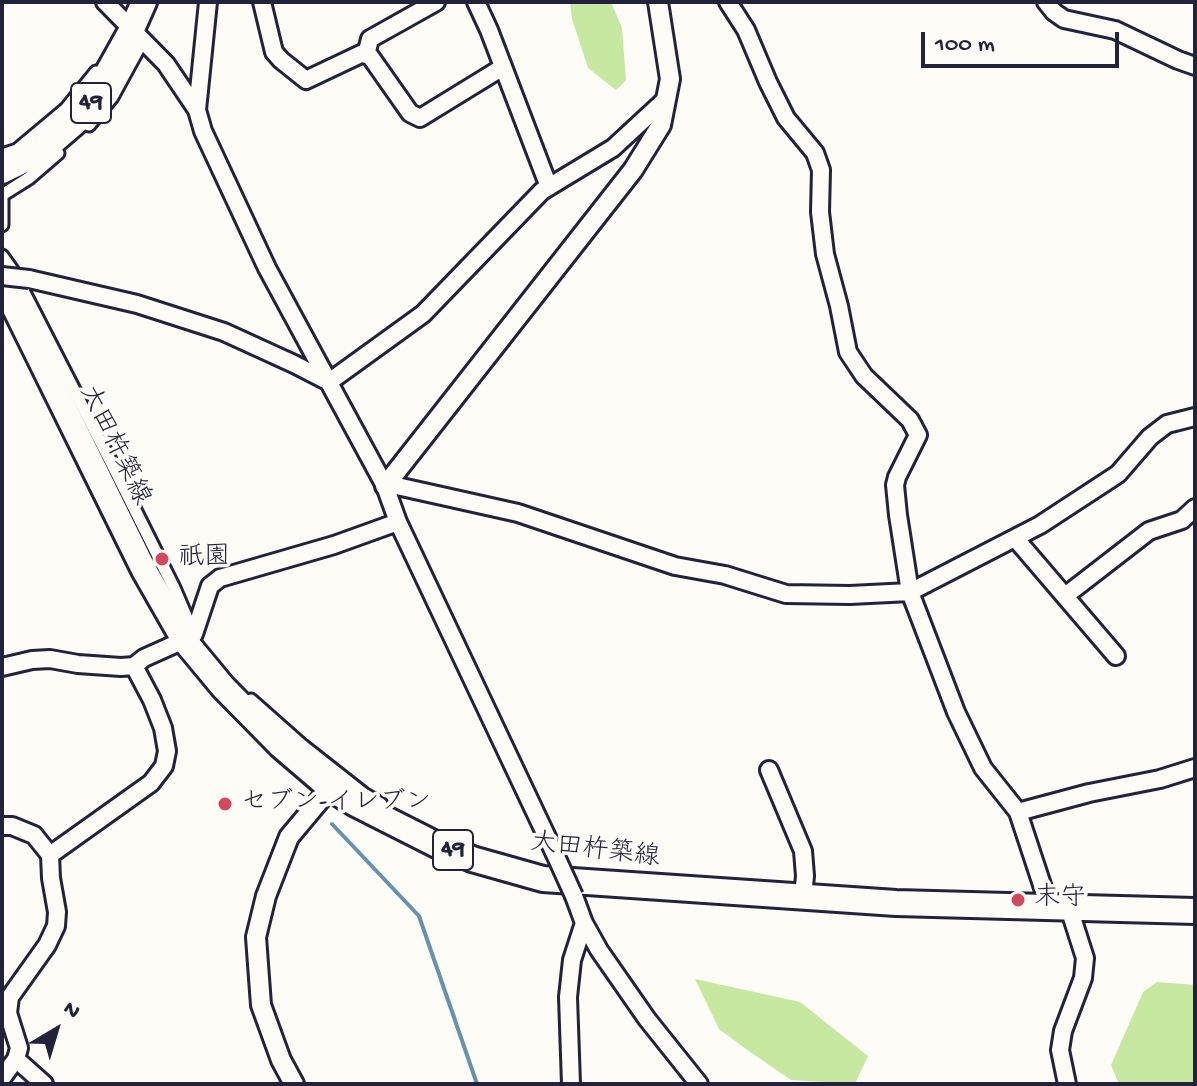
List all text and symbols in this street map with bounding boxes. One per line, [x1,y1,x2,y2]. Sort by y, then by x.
scale bar [925,16,1123,66]
text: 100 m [935,31,995,60]
road number: 49 [71,83,111,123]
street label: 大田杵築線 [70,381,156,511]
place label: 祇園 [178,543,230,575]
marker: 祇園 [153,550,171,568]
place label: セブン-イレブン [241,788,431,820]
marker: セブン-イレブン [216,795,234,813]
street label: 大田杵築線 [529,829,661,875]
road number: 49 [433,830,473,870]
place label: 末守 [1034,884,1086,916]
marker: 末守 [1009,891,1027,909]
north arrow [16,990,96,1070]
text: N [57,996,84,1026]

